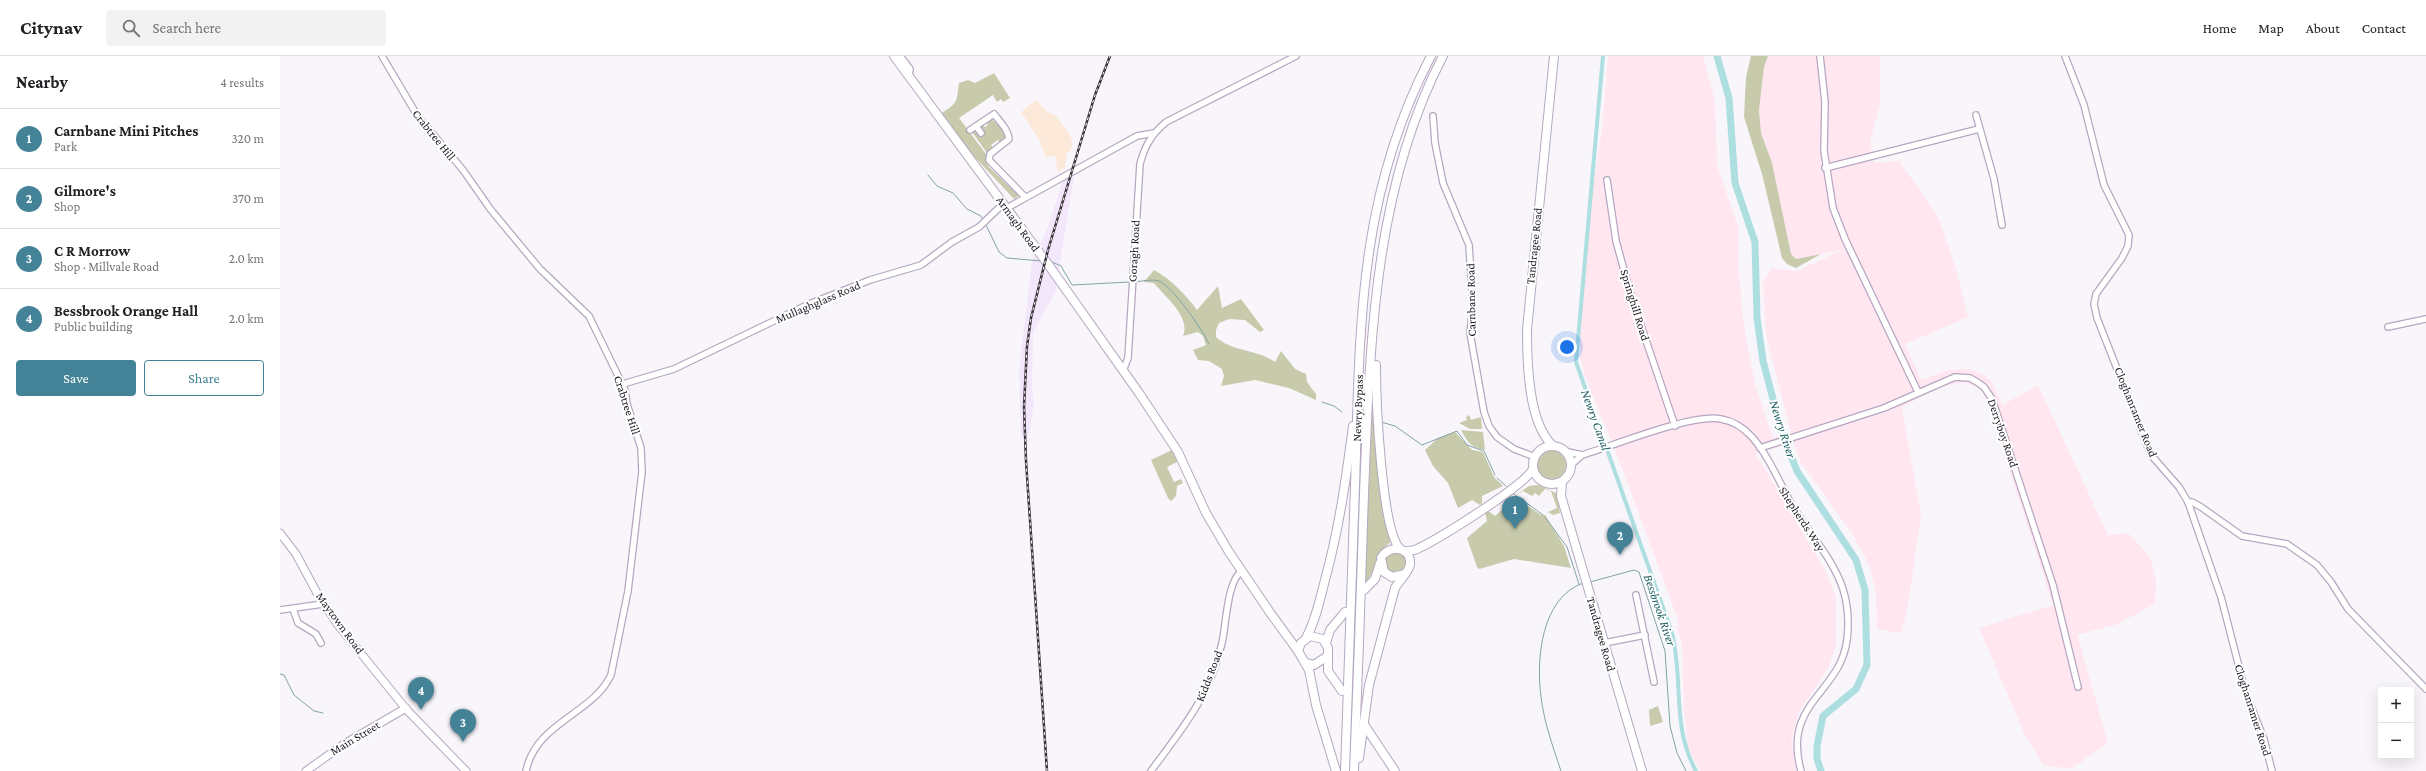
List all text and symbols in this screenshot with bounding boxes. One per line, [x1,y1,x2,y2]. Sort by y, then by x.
search box [106,10,386,46]
text: Citynav [20,17,82,38]
icon: search [120,17,142,39]
text: Search here [152,20,221,36]
text: Home [2203,20,2236,36]
text: Map [2258,20,2284,36]
text: About [2306,20,2340,36]
text: Contact [2362,20,2406,36]
text: Nearby [16,73,68,92]
text: 4 results [220,75,264,90]
street label: Crabtree Hill [409,107,459,163]
text: Carnbane Mini Pitches [54,123,198,139]
text: 1 [27,131,31,146]
text: 320 m [231,131,264,146]
text: Park [54,139,77,154]
text: Gilmore's [54,183,116,199]
text: 2 [26,191,32,206]
text: 370 m [232,191,264,206]
street label: Armagh Road [993,194,1043,255]
text: Shop [54,199,80,214]
street label: Tandragee Road [1523,206,1545,285]
street label: Goragh Road [1125,219,1143,282]
text: C R Morrow [54,243,130,259]
text: 3 [26,251,32,266]
text: 2.0 km [229,251,264,266]
text: Shop · Millvale Road [54,259,159,274]
street label: Carnbane Road [1463,263,1479,337]
street label: Springhill Road [1617,268,1653,343]
street label: Mullaghglass Road [773,278,863,326]
text: Bessbrook Orange Hall [54,303,198,319]
text: 4 [25,311,33,326]
text: 2.0 km [229,311,264,326]
text: Public building [54,319,133,334]
your location [1557,337,1577,357]
button: Save [16,360,136,396]
button: Share [144,360,264,396]
street label: Cloghanramer Road [2112,365,2161,460]
street label: Crabtree Hill [611,374,643,436]
street label: Newry Bypass [1350,374,1366,442]
water label: Newry Canal [1578,387,1614,453]
street label: Derryboy Road [1985,397,2021,470]
water label: Newry River [1767,398,1800,460]
street label: Shepherds Way [1776,484,1828,554]
pin: 1 [1502,496,1528,529]
pin: 2 [1607,522,1633,555]
water label: Bessbrook River [1641,572,1679,648]
street label: Maytown Road [313,589,367,657]
street label: Tandragee Road [1584,595,1619,674]
street label: Kidds Road [1193,648,1225,704]
street label: Cloghanramer Road [2232,662,2275,758]
pin: 4 [408,677,434,710]
map controls [2378,687,2414,759]
button: + [2378,687,2414,723]
pin: 3 [450,709,476,742]
street label: Main Street [328,717,383,758]
button: − [2378,723,2414,759]

